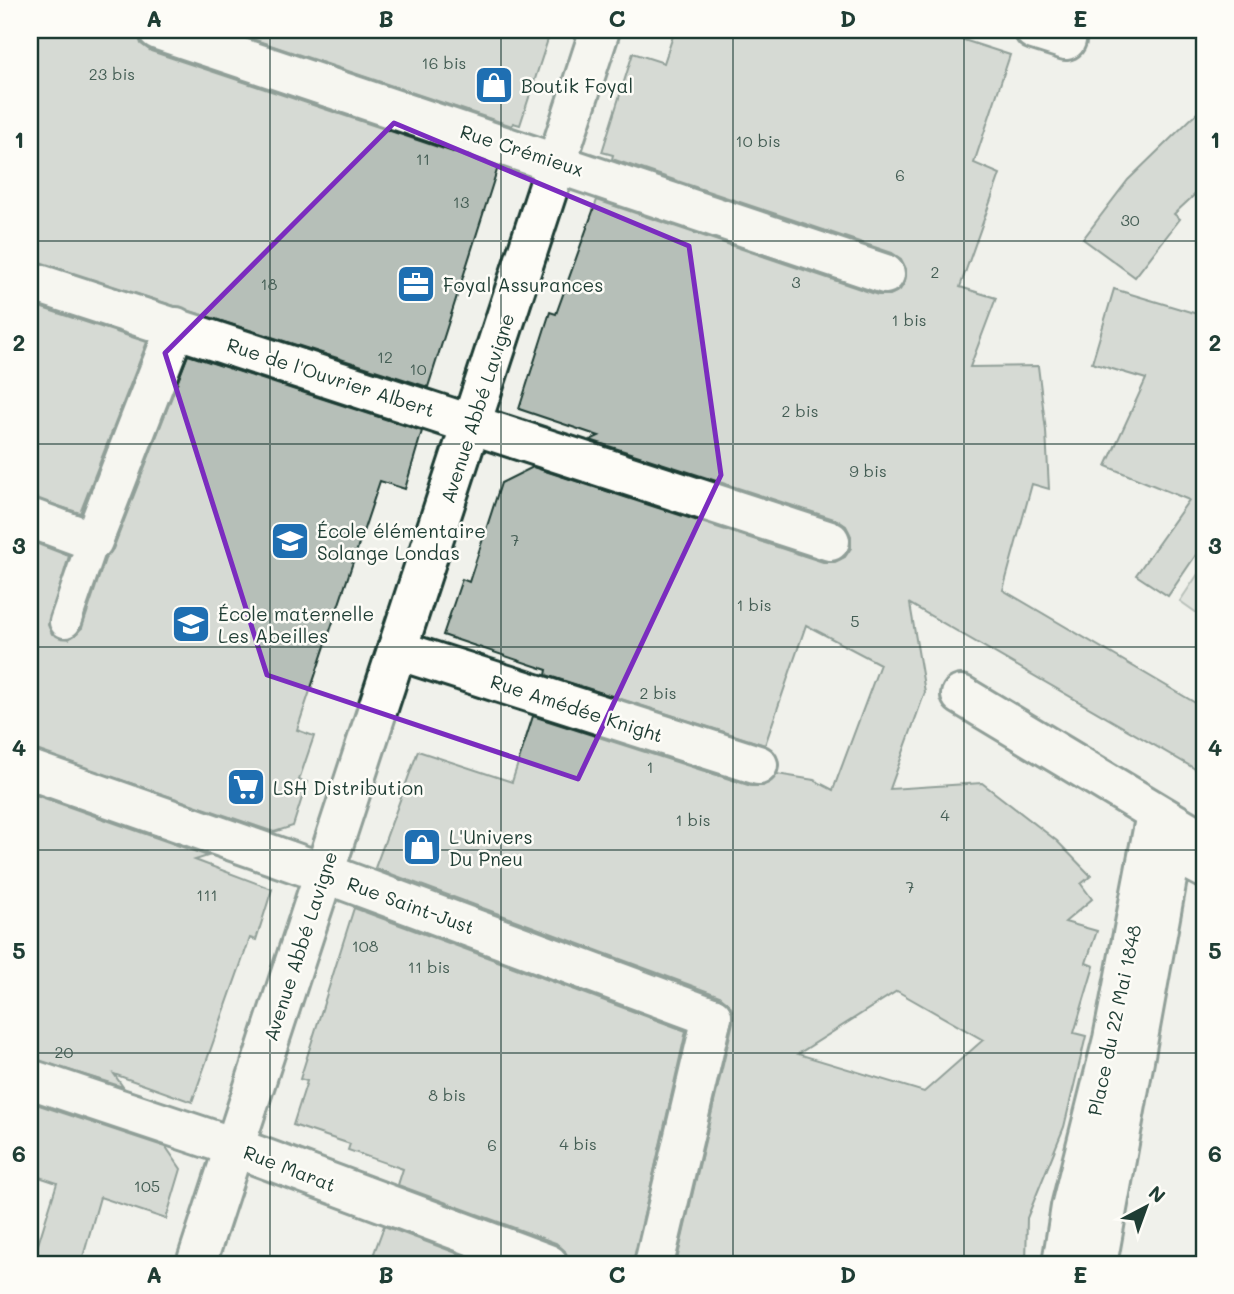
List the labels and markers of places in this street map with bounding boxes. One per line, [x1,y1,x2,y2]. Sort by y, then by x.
shop icon: Boutik Foyal [473,64,515,106]
place label: Boutik Foyal [521,73,633,98]
office icon: Foyal Assurances [395,263,437,305]
place label: Foyal Assurances [443,272,604,297]
place label: École élémentaire Solange Londas [317,518,486,565]
school or university icon: École élémentaire Solange Londas [269,520,311,562]
place label: École maternelle Les Abeilles [218,601,374,648]
school or university icon: École maternelle Les Abeilles [170,603,212,645]
supermarket icon: LSH Distribution [225,766,267,808]
place label: LSH Distribution [273,775,424,800]
place label: L'Univers Du Pneu [449,824,533,871]
shop icon: L'Univers Du Pneu [401,826,443,868]

